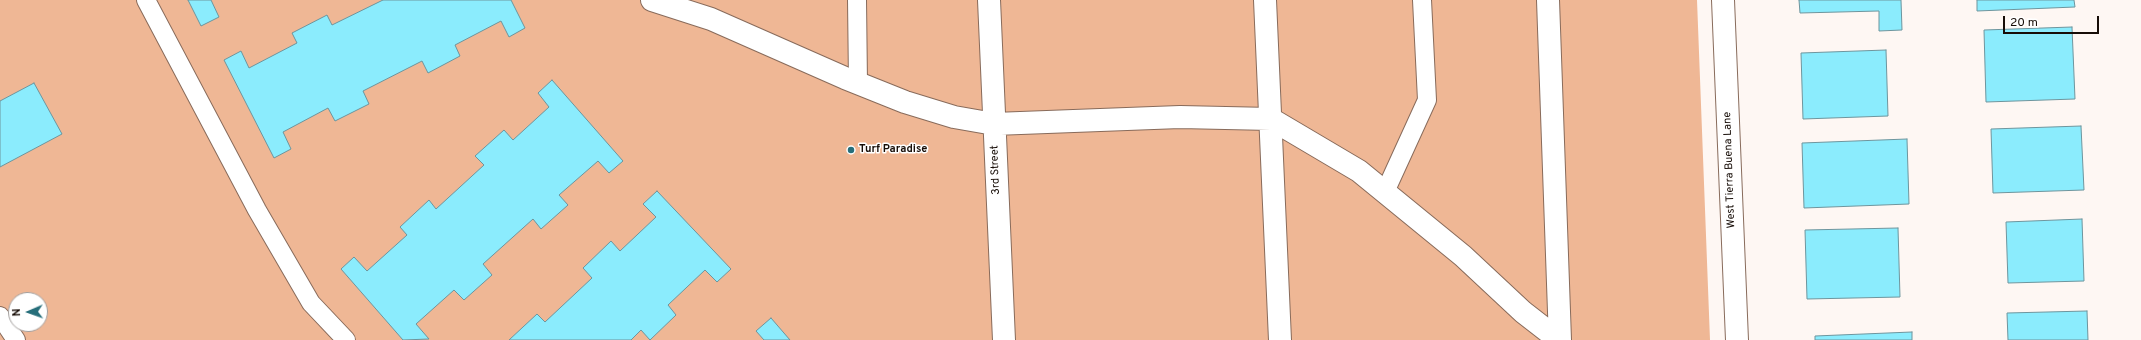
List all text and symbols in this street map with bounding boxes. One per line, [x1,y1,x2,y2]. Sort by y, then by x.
scale bar [2005,8,2101,34]
text: 20 m [2010,15,2038,31]
street label: West Tierra Buena Lane [1721,111,1739,229]
place label: Turf Paradise [859,143,927,157]
marker: Turf Paradise [846,145,856,155]
street label: 3rd Street [989,145,1003,195]
north arrow [8,292,48,332]
text: N [10,308,24,317]

